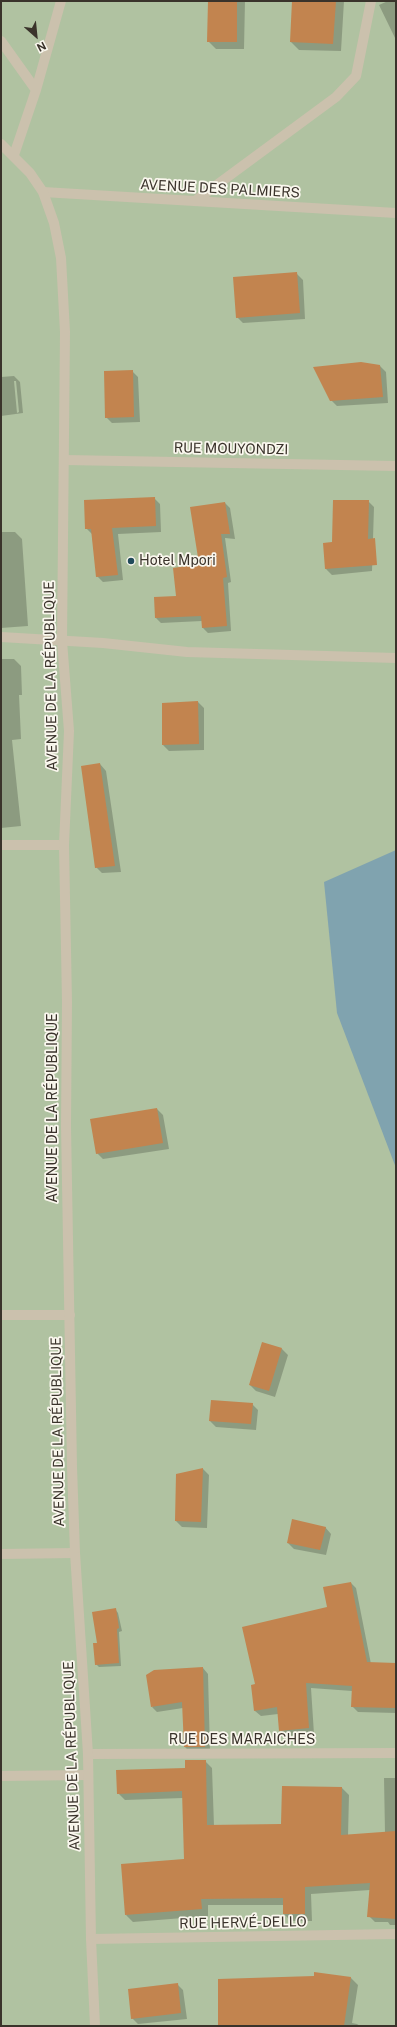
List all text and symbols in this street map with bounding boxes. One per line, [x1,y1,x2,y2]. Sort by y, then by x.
north arrow [16,16,56,56]
text: N [35,39,48,54]
street label: AVENUE DES PALMIERS [140,176,300,202]
street label: RUE MOUYONDZI [174,440,288,458]
place label: Hotel Mpori [139,553,216,569]
marker: Hotel Mpori [126,556,136,566]
street label: AVENUE DE LA RÉPUBLIQUE [41,581,61,771]
street label: AVENUE DE LA RÉPUBLIQUE [45,1013,61,1203]
street label: AVENUE DE LA RÉPUBLIQUE [48,1337,68,1527]
street label: AVENUE DE LA RÉPUBLIQUE [60,1661,84,1851]
street label: RUE DES MARAICHES [169,1732,315,1748]
street label: RUE HERVÉ-DELLO [179,1913,307,1933]

